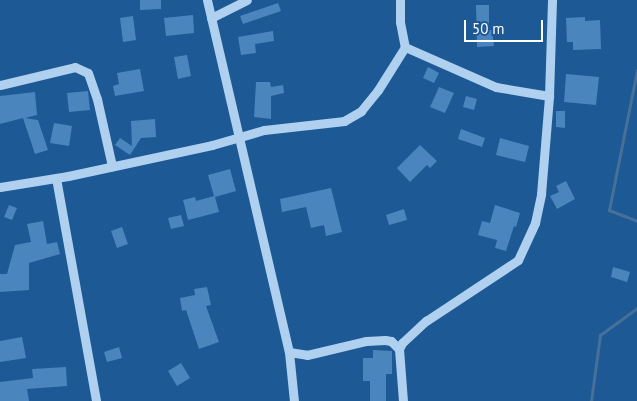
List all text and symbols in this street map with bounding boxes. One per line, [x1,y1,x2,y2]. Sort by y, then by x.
scale bar [467,10,546,42]
text: 50 m [472,19,505,38]

